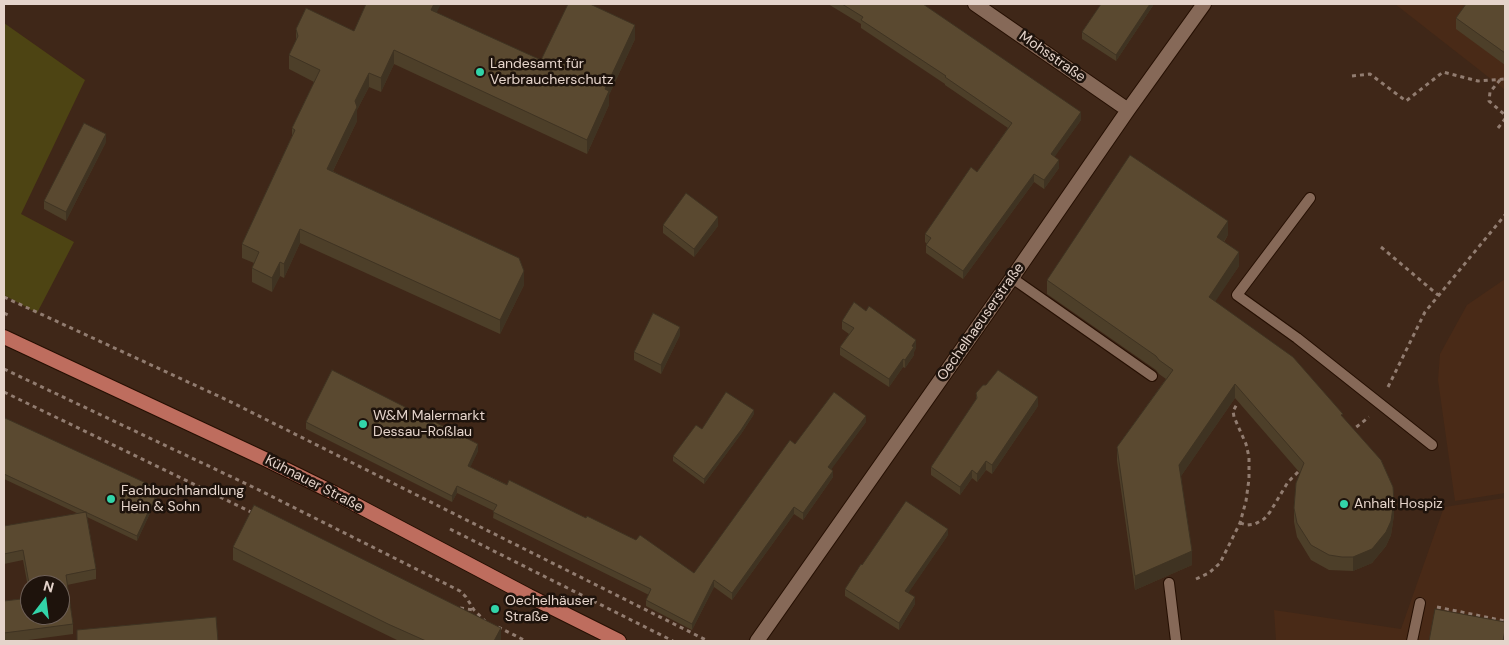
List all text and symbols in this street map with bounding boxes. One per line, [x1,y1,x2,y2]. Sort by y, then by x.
street label: Mohsstraße [1016,28,1088,86]
place label: Landesamt für Verbraucherschutz [490,56,613,88]
marker: Landesamt für Verbraucherschutz [474,66,486,78]
street label: Oechelhaeuserstraße [934,260,1028,384]
place label: W&M Malermarkt Dessau-Roßlau [373,408,485,441]
marker: W&M Malermarkt Dessau-Roßlau [357,418,369,430]
street label: Kühnauer Straße [262,452,366,516]
place label: Fachbuchhandlung Hein & Sohn [121,483,244,516]
marker: Fachbuchhandlung Hein & Sohn [105,493,117,505]
place label: Anhalt Hospiz [1354,496,1443,512]
marker: Anhalt Hospiz [1338,498,1350,510]
north arrow [20,575,70,625]
text: N [41,576,56,596]
place label: Oechelhäuser Straße [505,593,595,626]
marker: Oechelhäuser Straße [489,603,501,615]

